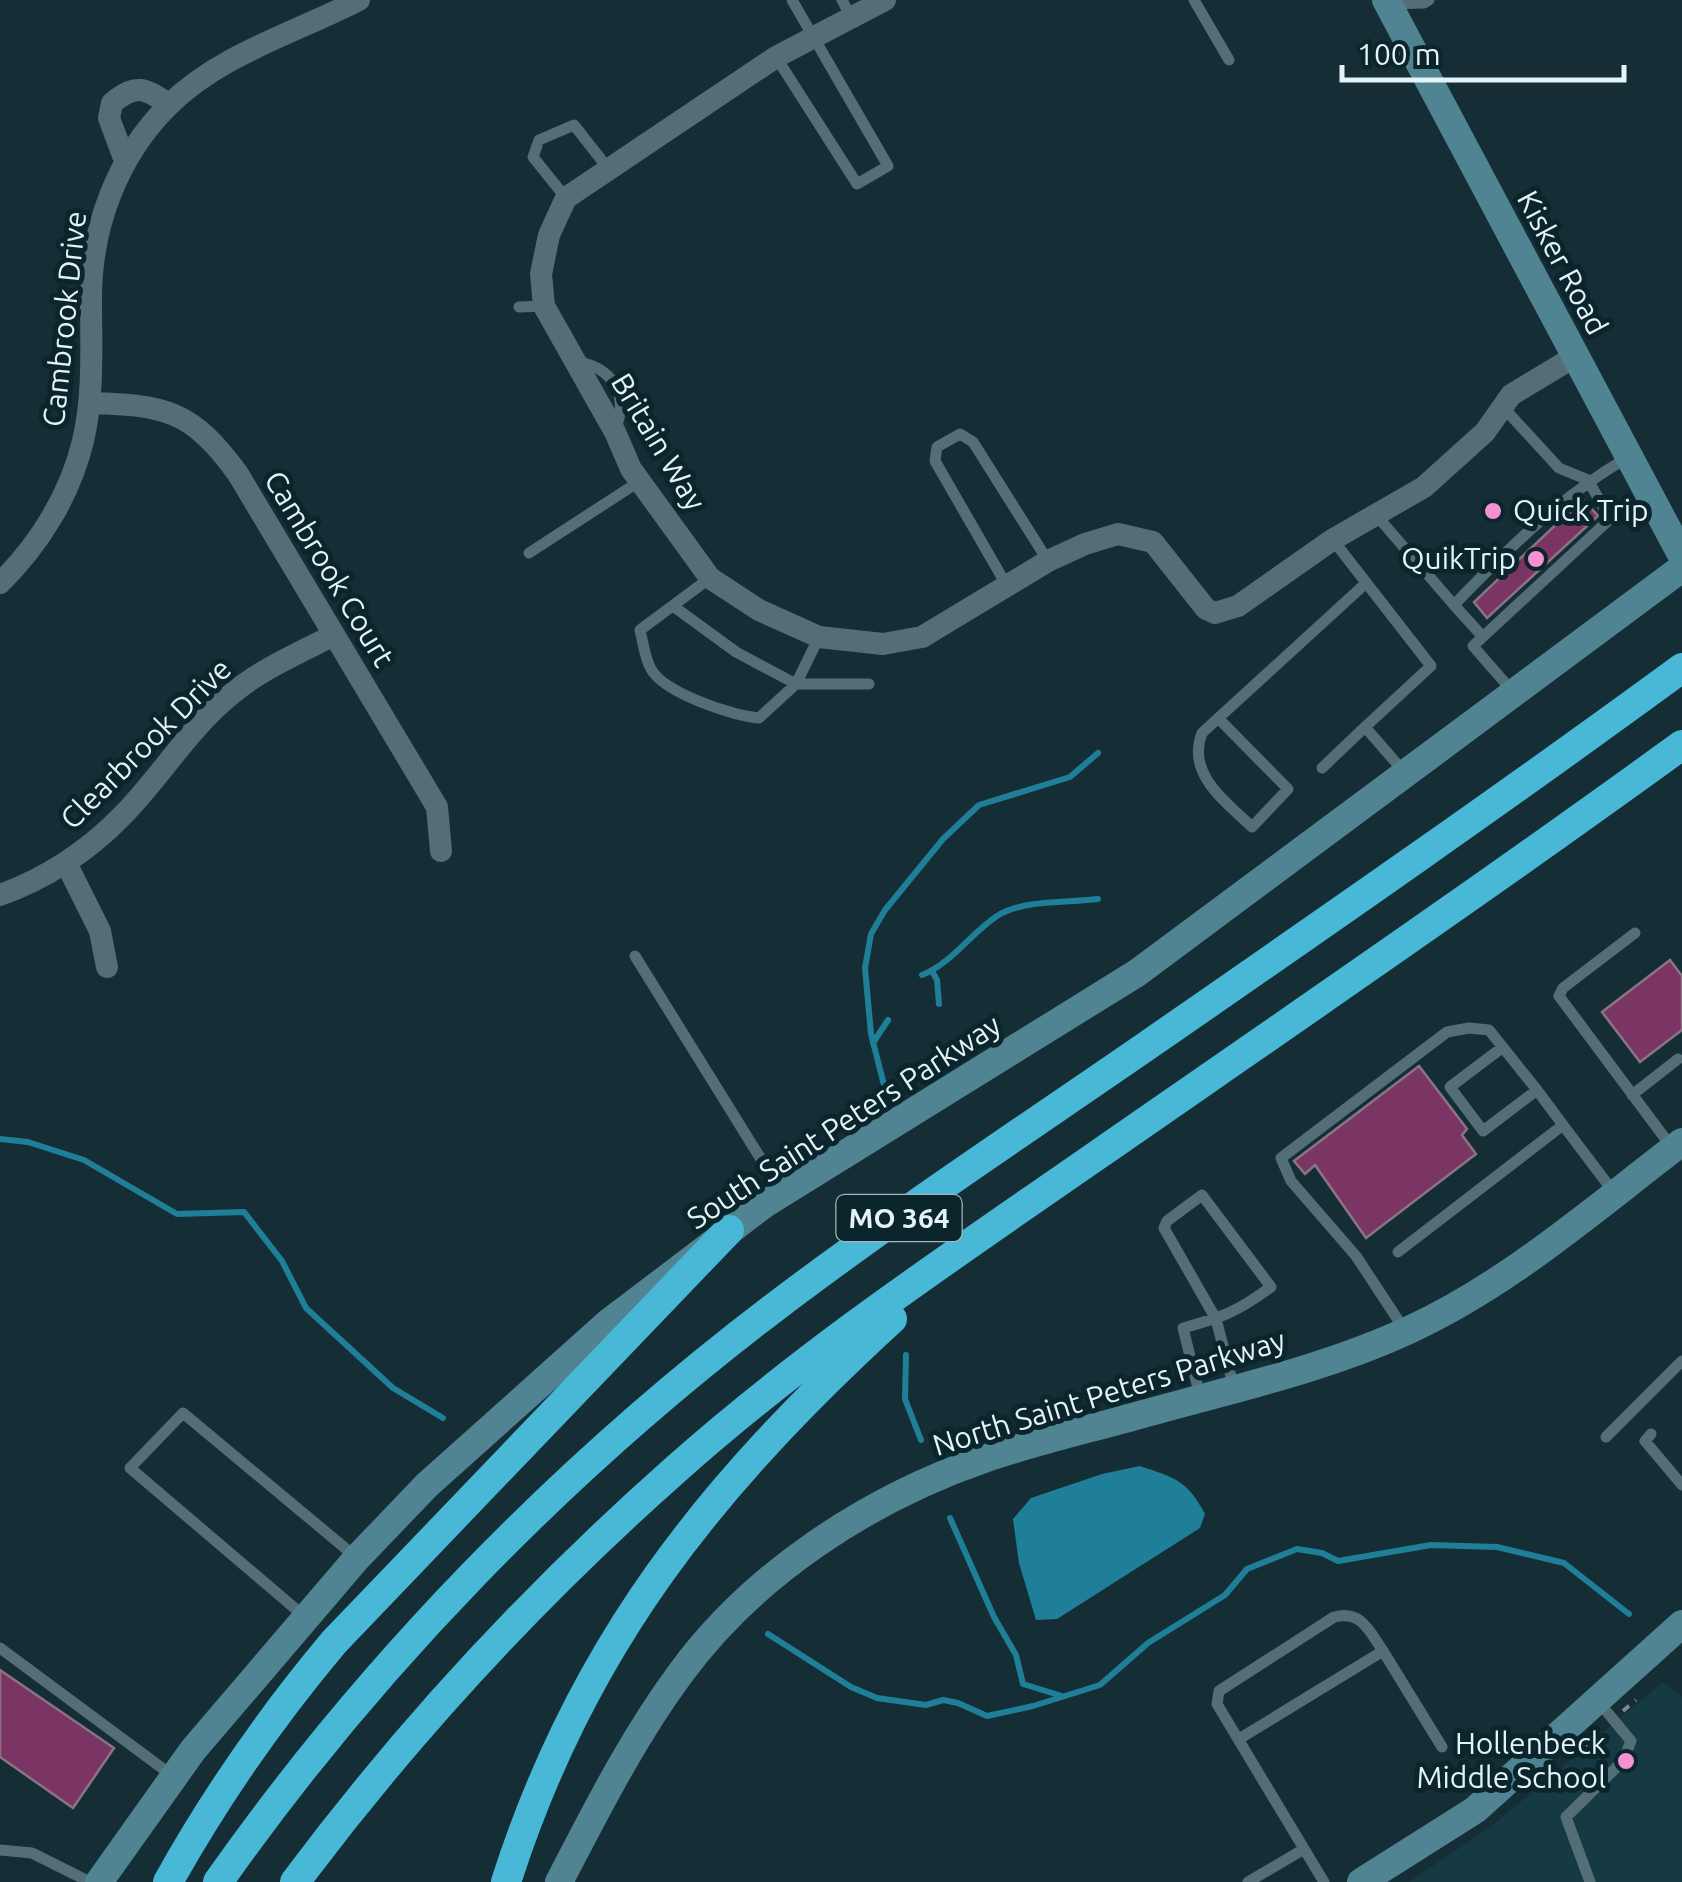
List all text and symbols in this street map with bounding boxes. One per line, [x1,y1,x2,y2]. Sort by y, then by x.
scale bar [1342,20,1624,82]
text: 100 m [1357,37,1441,71]
street label: Kisker Road [1511,185,1615,340]
street label: Cambrook Drive [36,209,92,428]
street label: Britain Way [605,367,713,516]
street label: Cambrook Court [258,465,402,673]
place label: Quick Trip [1513,493,1649,527]
marker: Quick Trip [1482,500,1504,522]
place label: QuikTrip [1401,541,1516,575]
marker: QuikTrip [1525,548,1547,570]
street label: Clearbrook Drive [53,651,237,835]
street label: South Saint Peters Parkway [680,1007,1006,1235]
road number: MO 364 [836,1195,962,1241]
street label: North Saint Peters Parkway [928,1322,1289,1462]
place label: Hollenbeck Middle School [1416,1726,1606,1794]
marker: Hollenbeck Middle School [1615,1750,1637,1772]

